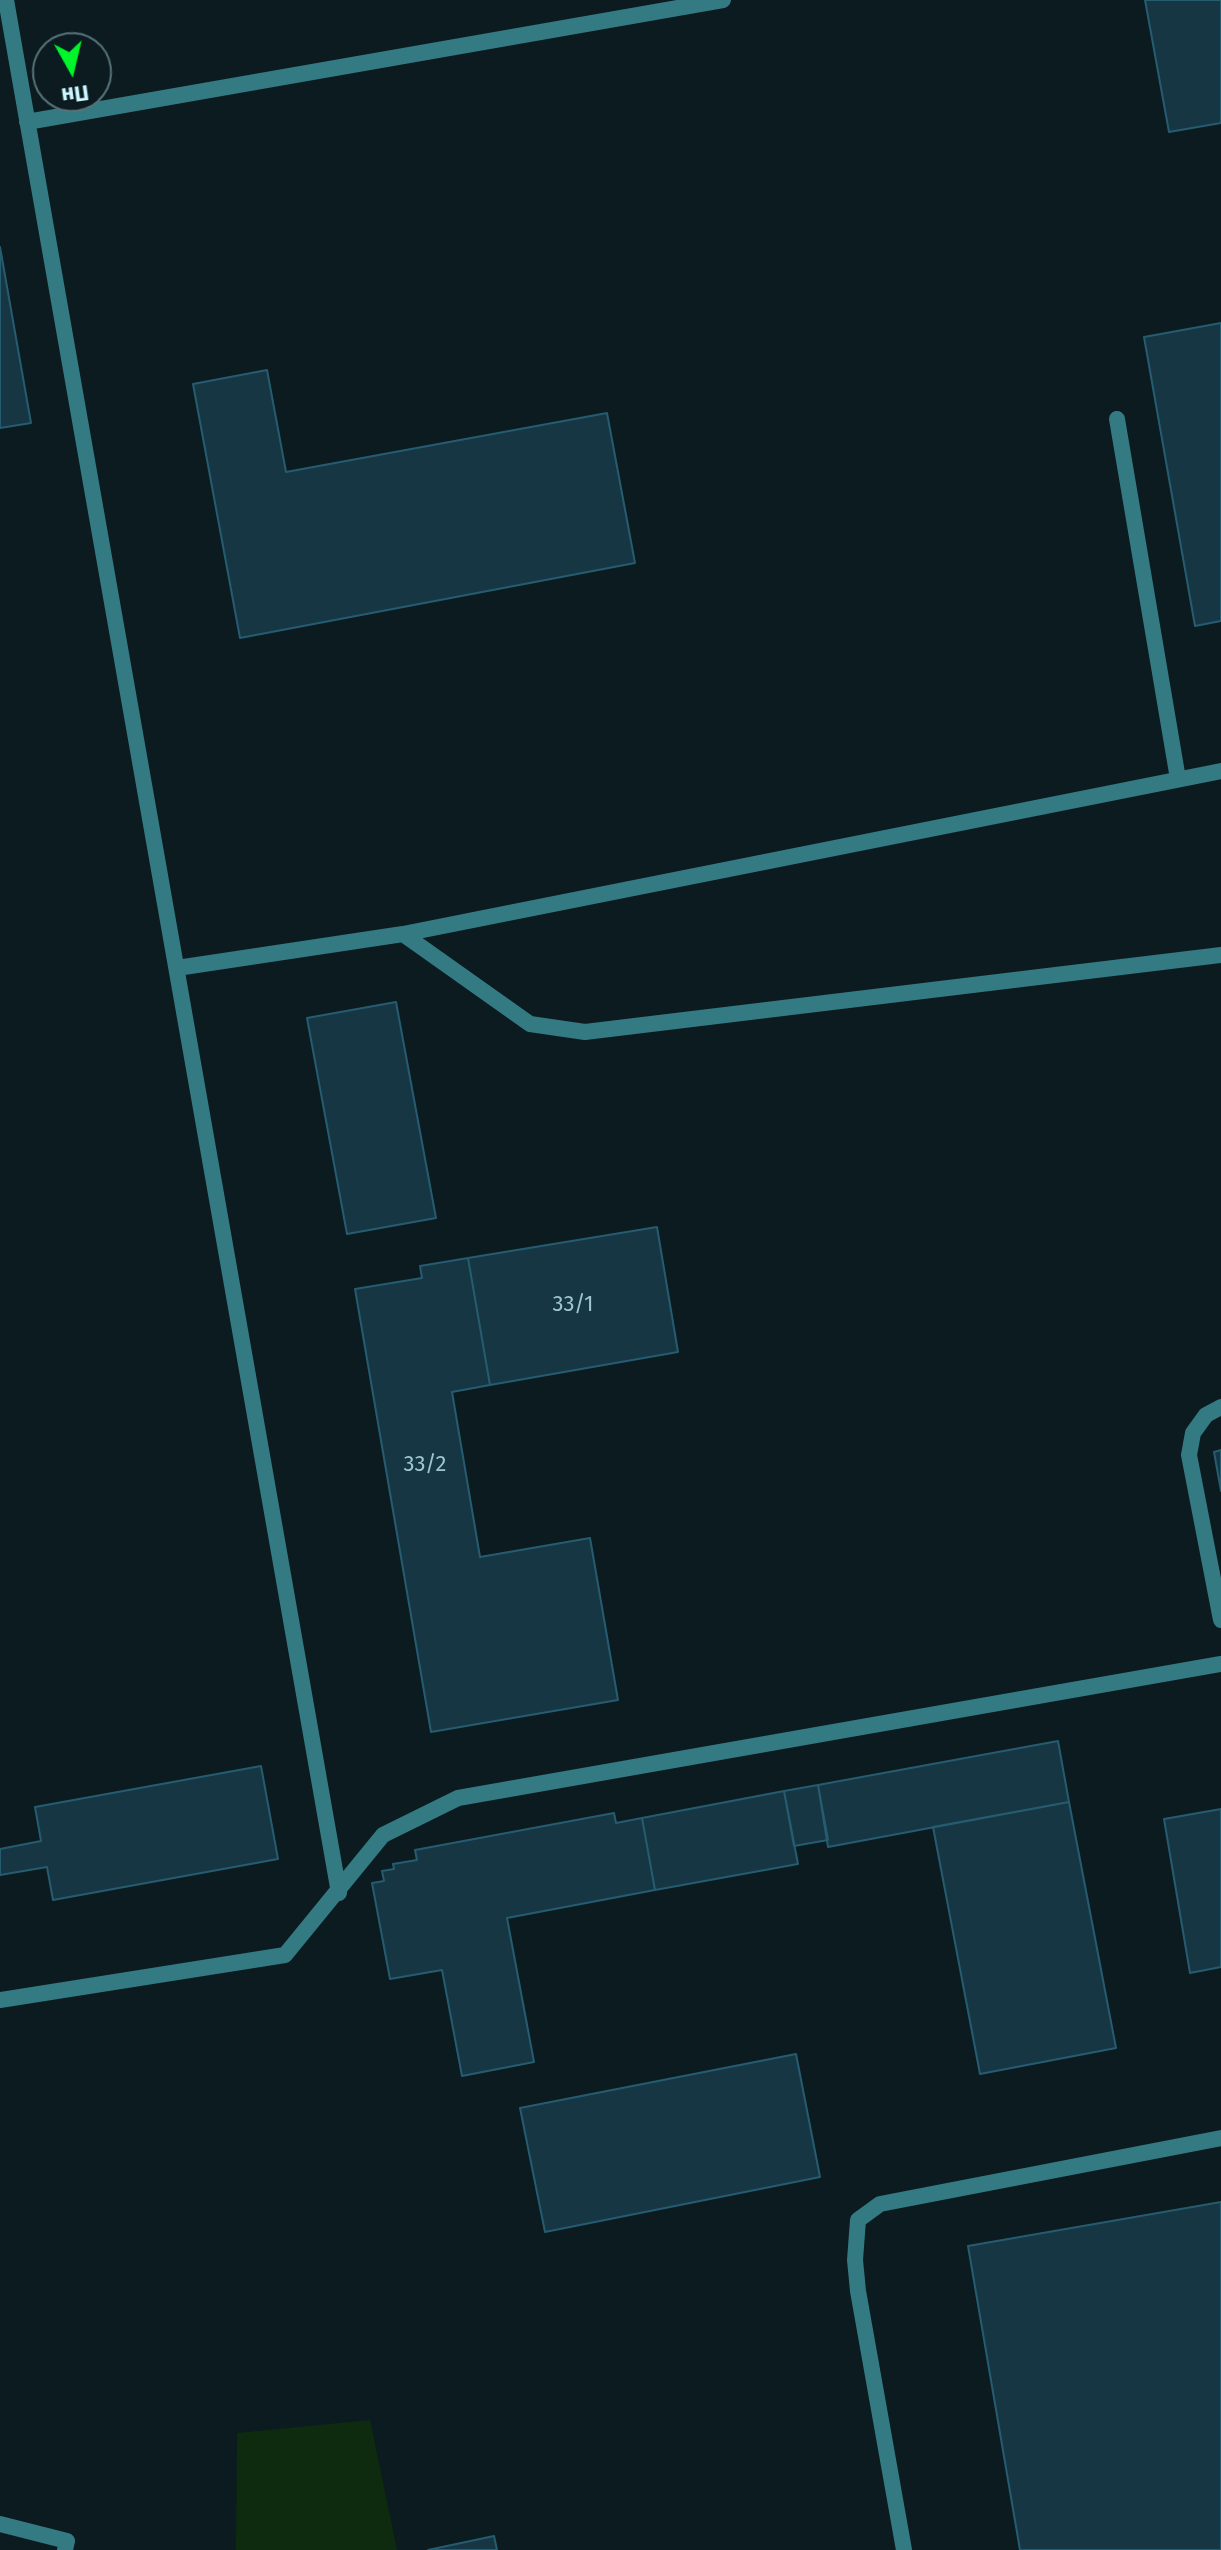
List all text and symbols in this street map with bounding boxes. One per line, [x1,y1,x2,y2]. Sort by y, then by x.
north arrow [32,32,112,112]
text: Пн [60,79,91,110]
house number: 33/1 [552,1292,594,1318]
house number: 33/2 [404,1452,446,1478]

